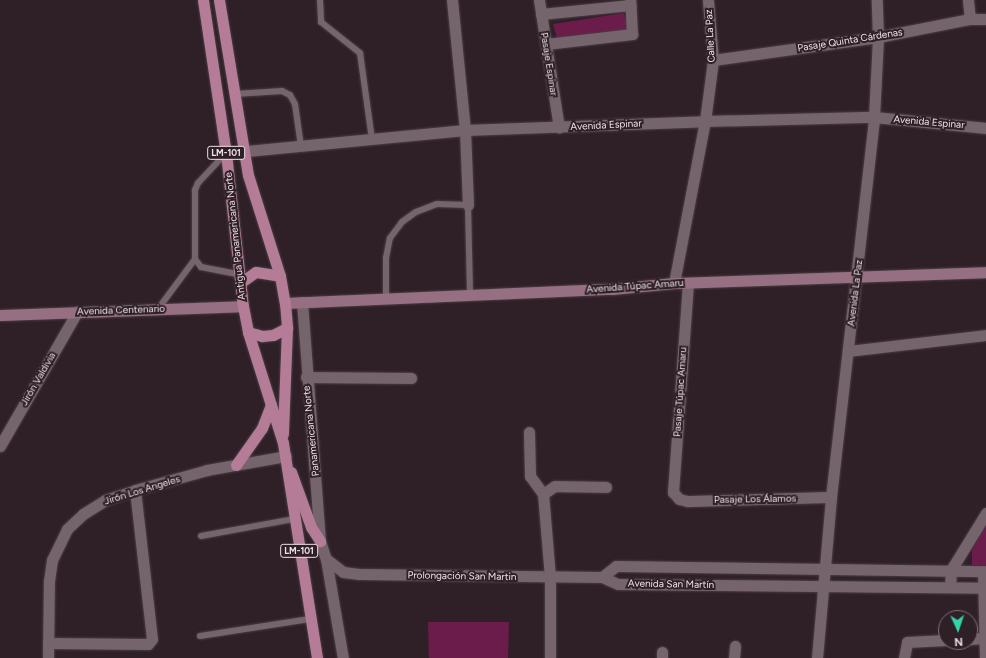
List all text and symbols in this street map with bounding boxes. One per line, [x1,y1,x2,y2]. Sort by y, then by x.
street label: Calle La Paz [703,9,717,63]
street label: Pasaje Quinta Cárdenas [797,26,903,54]
street label: Pasaje Espinar [538,31,560,97]
street label: Avenida Espinar [893,113,965,131]
street label: Avenida Espinar [570,117,642,133]
road number: LM-101 [207,146,245,160]
street label: Antigua Panamericana Norte [222,172,248,300]
street label: Avenida La Paz [845,259,865,327]
street label: Avenida Túpac Amaru [586,277,684,295]
street label: Avenida Centenario [77,302,165,318]
street label: Pasaje Túpac Amaru [671,347,689,437]
street label: Jirón Valdivia [18,350,58,408]
street label: Panamericana Norte [300,385,322,477]
street label: Jirón Los Angeles [103,473,181,507]
street label: Pasaje Los Álamos [714,492,796,506]
road number: LM-101 [280,544,318,558]
street label: Prolongación San Martin [407,569,517,583]
street label: Avenida San Martín [628,577,714,591]
north arrow [938,610,978,650]
text: N [954,635,963,648]

